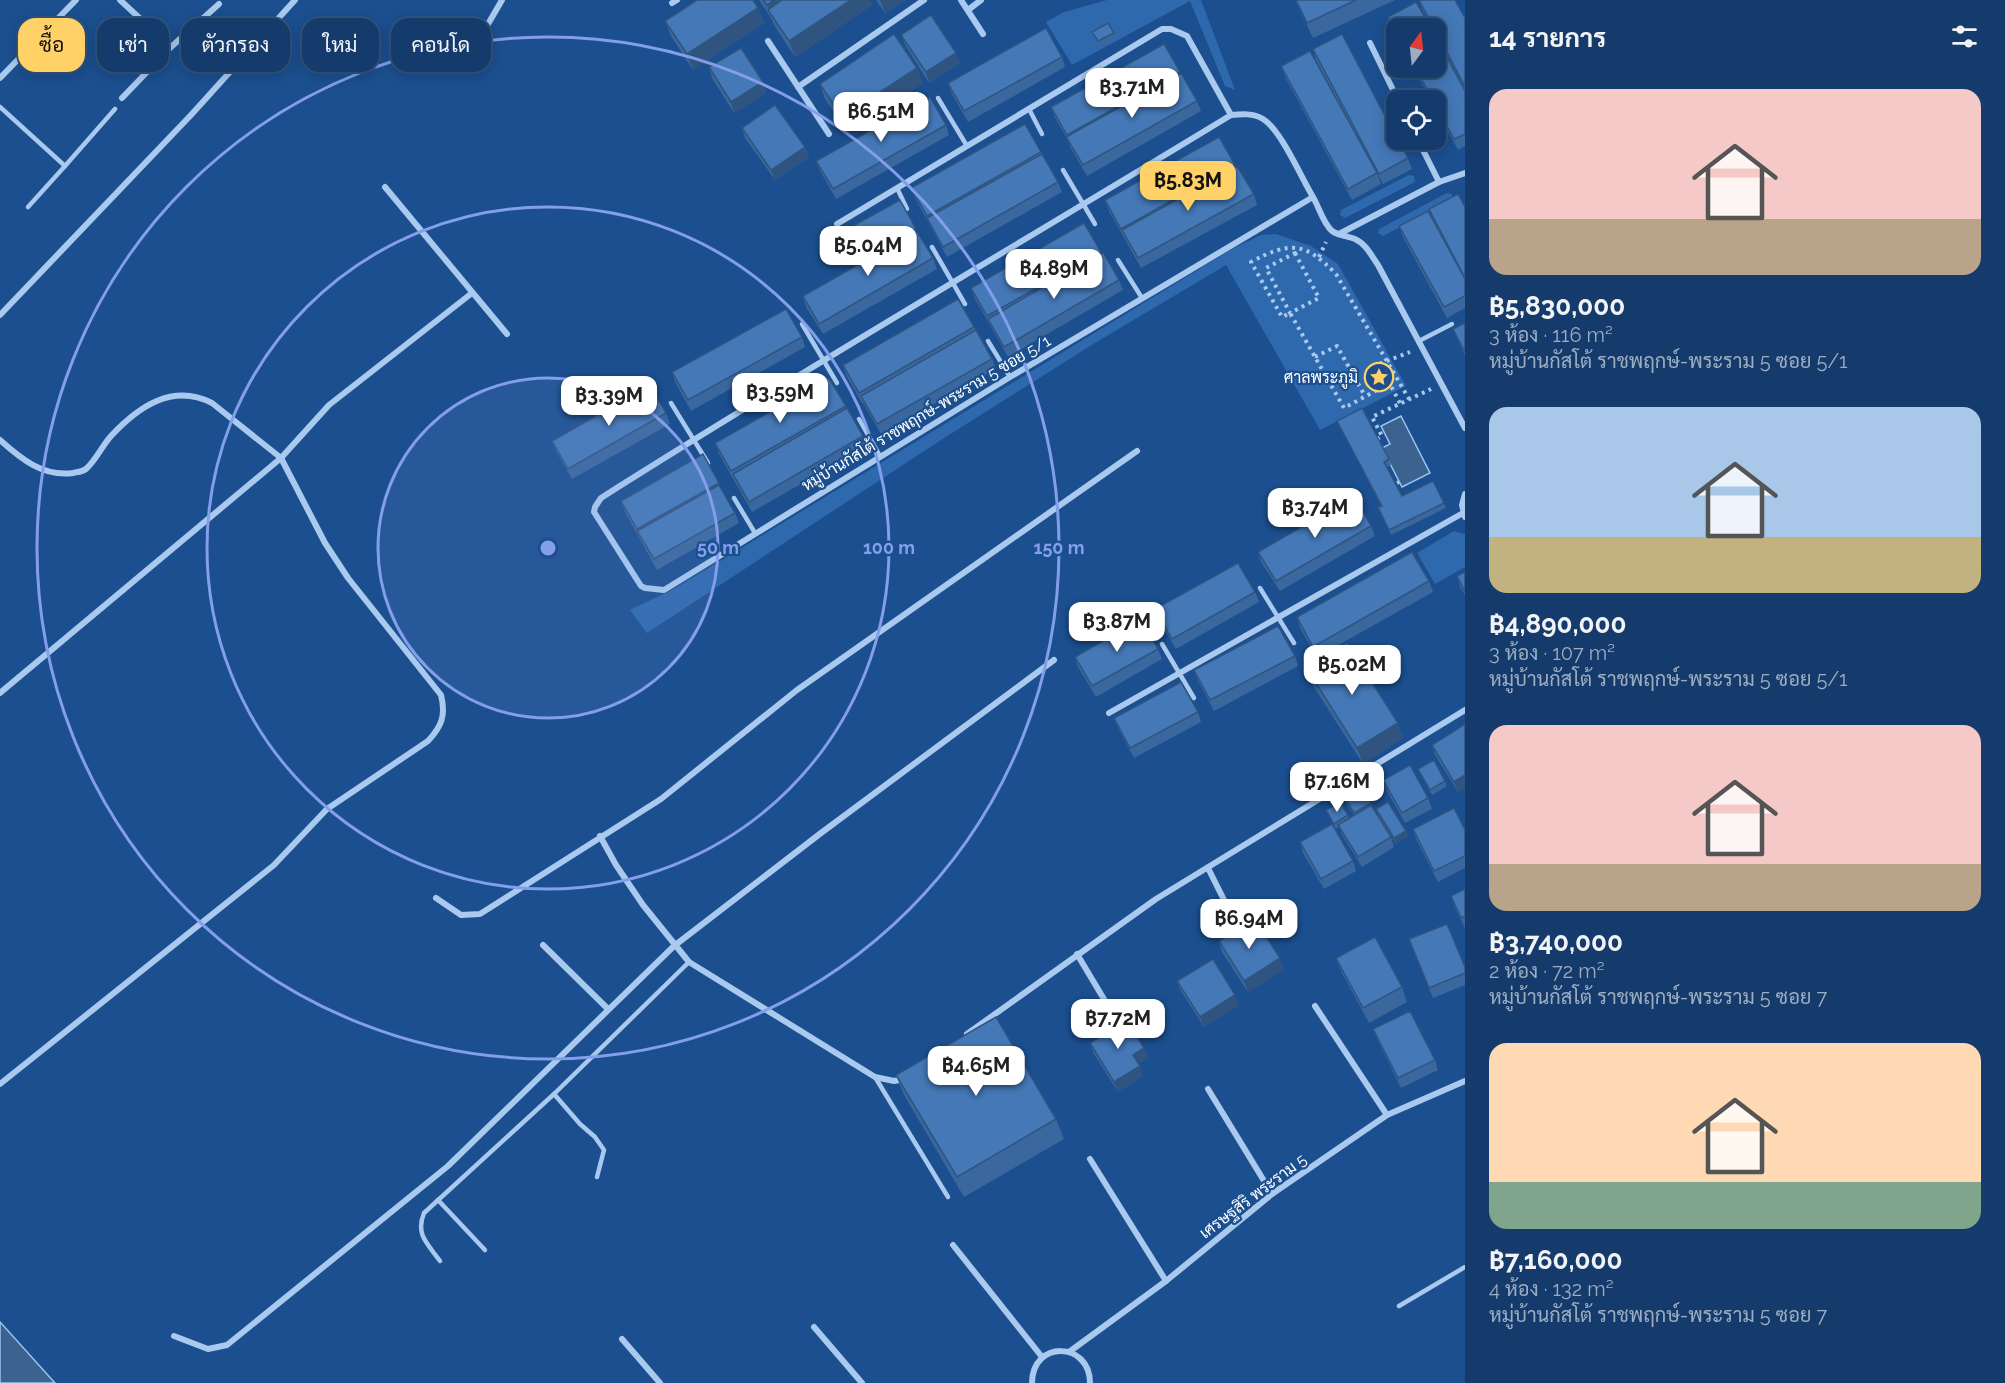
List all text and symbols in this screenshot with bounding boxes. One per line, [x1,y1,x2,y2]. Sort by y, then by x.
chip: ซื้อ [18,18,85,72]
chip: เช่า [97,18,169,72]
chip: ตัวกรอง [181,18,290,72]
chip: ใหม่ [302,18,379,72]
chip: คอนโด [391,18,491,72]
north arrow [1386,18,1446,78]
map controls [1386,18,1446,150]
icon: filters [1948,20,1981,53]
text: 14 รายการ [1489,23,1606,53]
pin: ฿3.71M [1083,68,1181,119]
text: ฿3.71M [1099,75,1165,99]
button: locate [1386,90,1446,150]
pin: ฿6.51M [832,92,930,143]
text: ฿6.51M [848,99,914,123]
icon: home [1681,128,1789,236]
pin: ฿5.83M [1139,161,1237,212]
text: ฿5.83M [1154,168,1222,192]
pin: ฿5.04M [819,226,917,277]
text: ฿5.04M [834,233,902,257]
pin: ฿4.89M [1005,249,1103,300]
text: ฿4.89M [1019,256,1089,280]
text: ฿5,830,000 [1489,291,1625,321]
text: 3 ห้อง · 116 m² [1489,323,1613,347]
street label: หมู่บ้านกัสโต้ ราชพฤกษ์-พระราม 5 ซอย 5/1 [797,328,1055,497]
text: หมู่บ้านกัสโต้ ราชพฤกษ์-พระราม 5 ซอย 5/1 [1489,349,1848,373]
place icon: ศาลพระภูมิ [1363,361,1395,393]
place label: ศาลพระภูมิ [1284,368,1358,389]
pin: ฿3.59M [731,373,829,424]
pin: ฿3.39M [560,376,658,427]
text: ฿3.59M [746,380,814,404]
text: ฿3.39M [575,383,643,407]
icon: home [1681,446,1789,554]
pin: ฿3.74M [1266,488,1364,539]
text: ฿3.74M [1282,495,1348,519]
text: 50 m [697,537,739,558]
text: 100 m [863,537,915,558]
text: 150 m [1034,537,1085,558]
centre of rings [538,538,558,558]
pin: ฿3.87M [1068,602,1166,653]
text: ฿3.87M [1083,609,1151,633]
text: ฿4,890,000 [1489,609,1626,639]
text: 3 ห้อง · 107 m² [1489,641,1615,665]
pin: ฿5.02M [1303,645,1401,696]
text: ฿5.02M [1318,652,1386,676]
text: หมู่บ้านกัสโต้ ราชพฤกษ์-พระราม 5 ซอย 5/1 [1489,667,1848,691]
pin: ฿7.16M [1288,762,1386,813]
icon: home [1681,764,1789,872]
text: ฿7.16M [1304,769,1370,793]
pin: ฿6.94M [1200,899,1298,950]
text: ฿6.94M [1214,906,1284,930]
text: ฿3,740,000 [1489,927,1623,957]
text: 2 ห้อง · 72 m² [1489,959,1604,983]
text: หมู่บ้านกัสโต้ ราชพฤกษ์-พระราม 5 ซอย 7 [1489,985,1827,1009]
pin: ฿7.72M [1069,999,1167,1050]
text: ฿7.72M [1085,1006,1151,1030]
pin: ฿4.65M [927,1046,1025,1097]
text: ฿4.65M [942,1053,1010,1077]
icon: home [1681,1082,1789,1190]
street label: เศรษฐสิริ พระราม 5 [1196,1149,1311,1243]
text: ฿7,160,000 [1489,1245,1622,1275]
text: 4 ห้อง · 132 m² [1489,1277,1613,1301]
text: หมู่บ้านกัสโต้ ราชพฤกษ์-พระราม 5 ซอย 7 [1489,1303,1827,1327]

